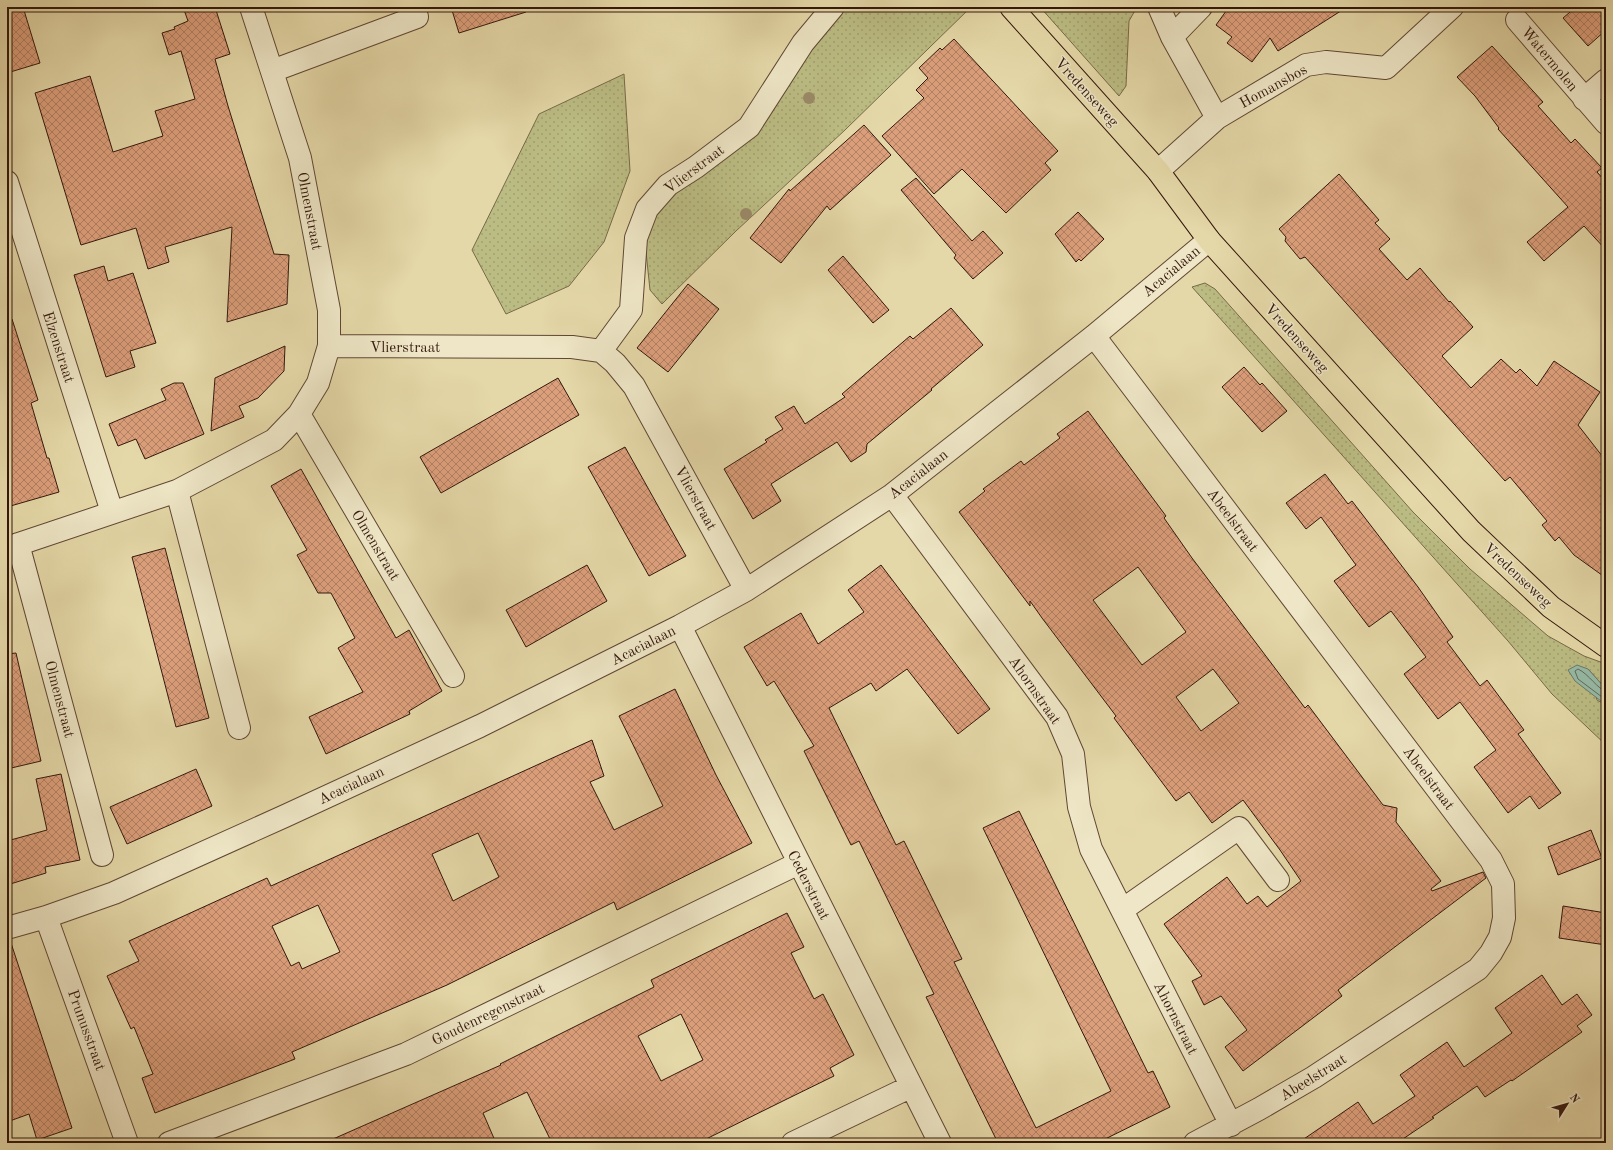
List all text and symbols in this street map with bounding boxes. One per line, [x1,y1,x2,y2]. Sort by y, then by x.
street label: Watermolen [1518,25,1580,95]
street label: Vredenseweg [1051,56,1120,130]
street label: Homansbos [1237,63,1310,112]
street label: Vlierstraat [662,143,728,197]
street label: Olmenstraat [294,171,323,252]
street label: Acacialaan [1140,244,1204,301]
street label: Vredenseweg [1261,302,1330,376]
street label: Elzenstraat [39,310,76,385]
street label: Vlierstraat [370,341,440,356]
street label: Acacialaan [887,448,951,503]
street label: Vlierstraat [671,464,718,533]
street label: Abeelstraat [1203,486,1260,555]
street label: Olmenstraat [348,508,402,584]
street label: Vredenseweg [1480,541,1554,611]
street label: Acacialaan [609,624,678,669]
street label: Ahornstraat [1005,654,1063,728]
street label: Olmenstraat [41,659,76,740]
street label: Abeelstraat [1399,744,1456,813]
street label: Acacialaan [317,765,387,808]
street label: Cederstraat [784,849,832,923]
street label: Ahornstraat [1150,980,1199,1057]
street label: Goudenregenstraat [430,982,547,1049]
street label: Prunusstraat [64,988,107,1073]
street label: Abeelstraat [1278,1052,1350,1105]
north arrow [1547,1084,1587,1124]
text: N [1567,1092,1581,1106]

